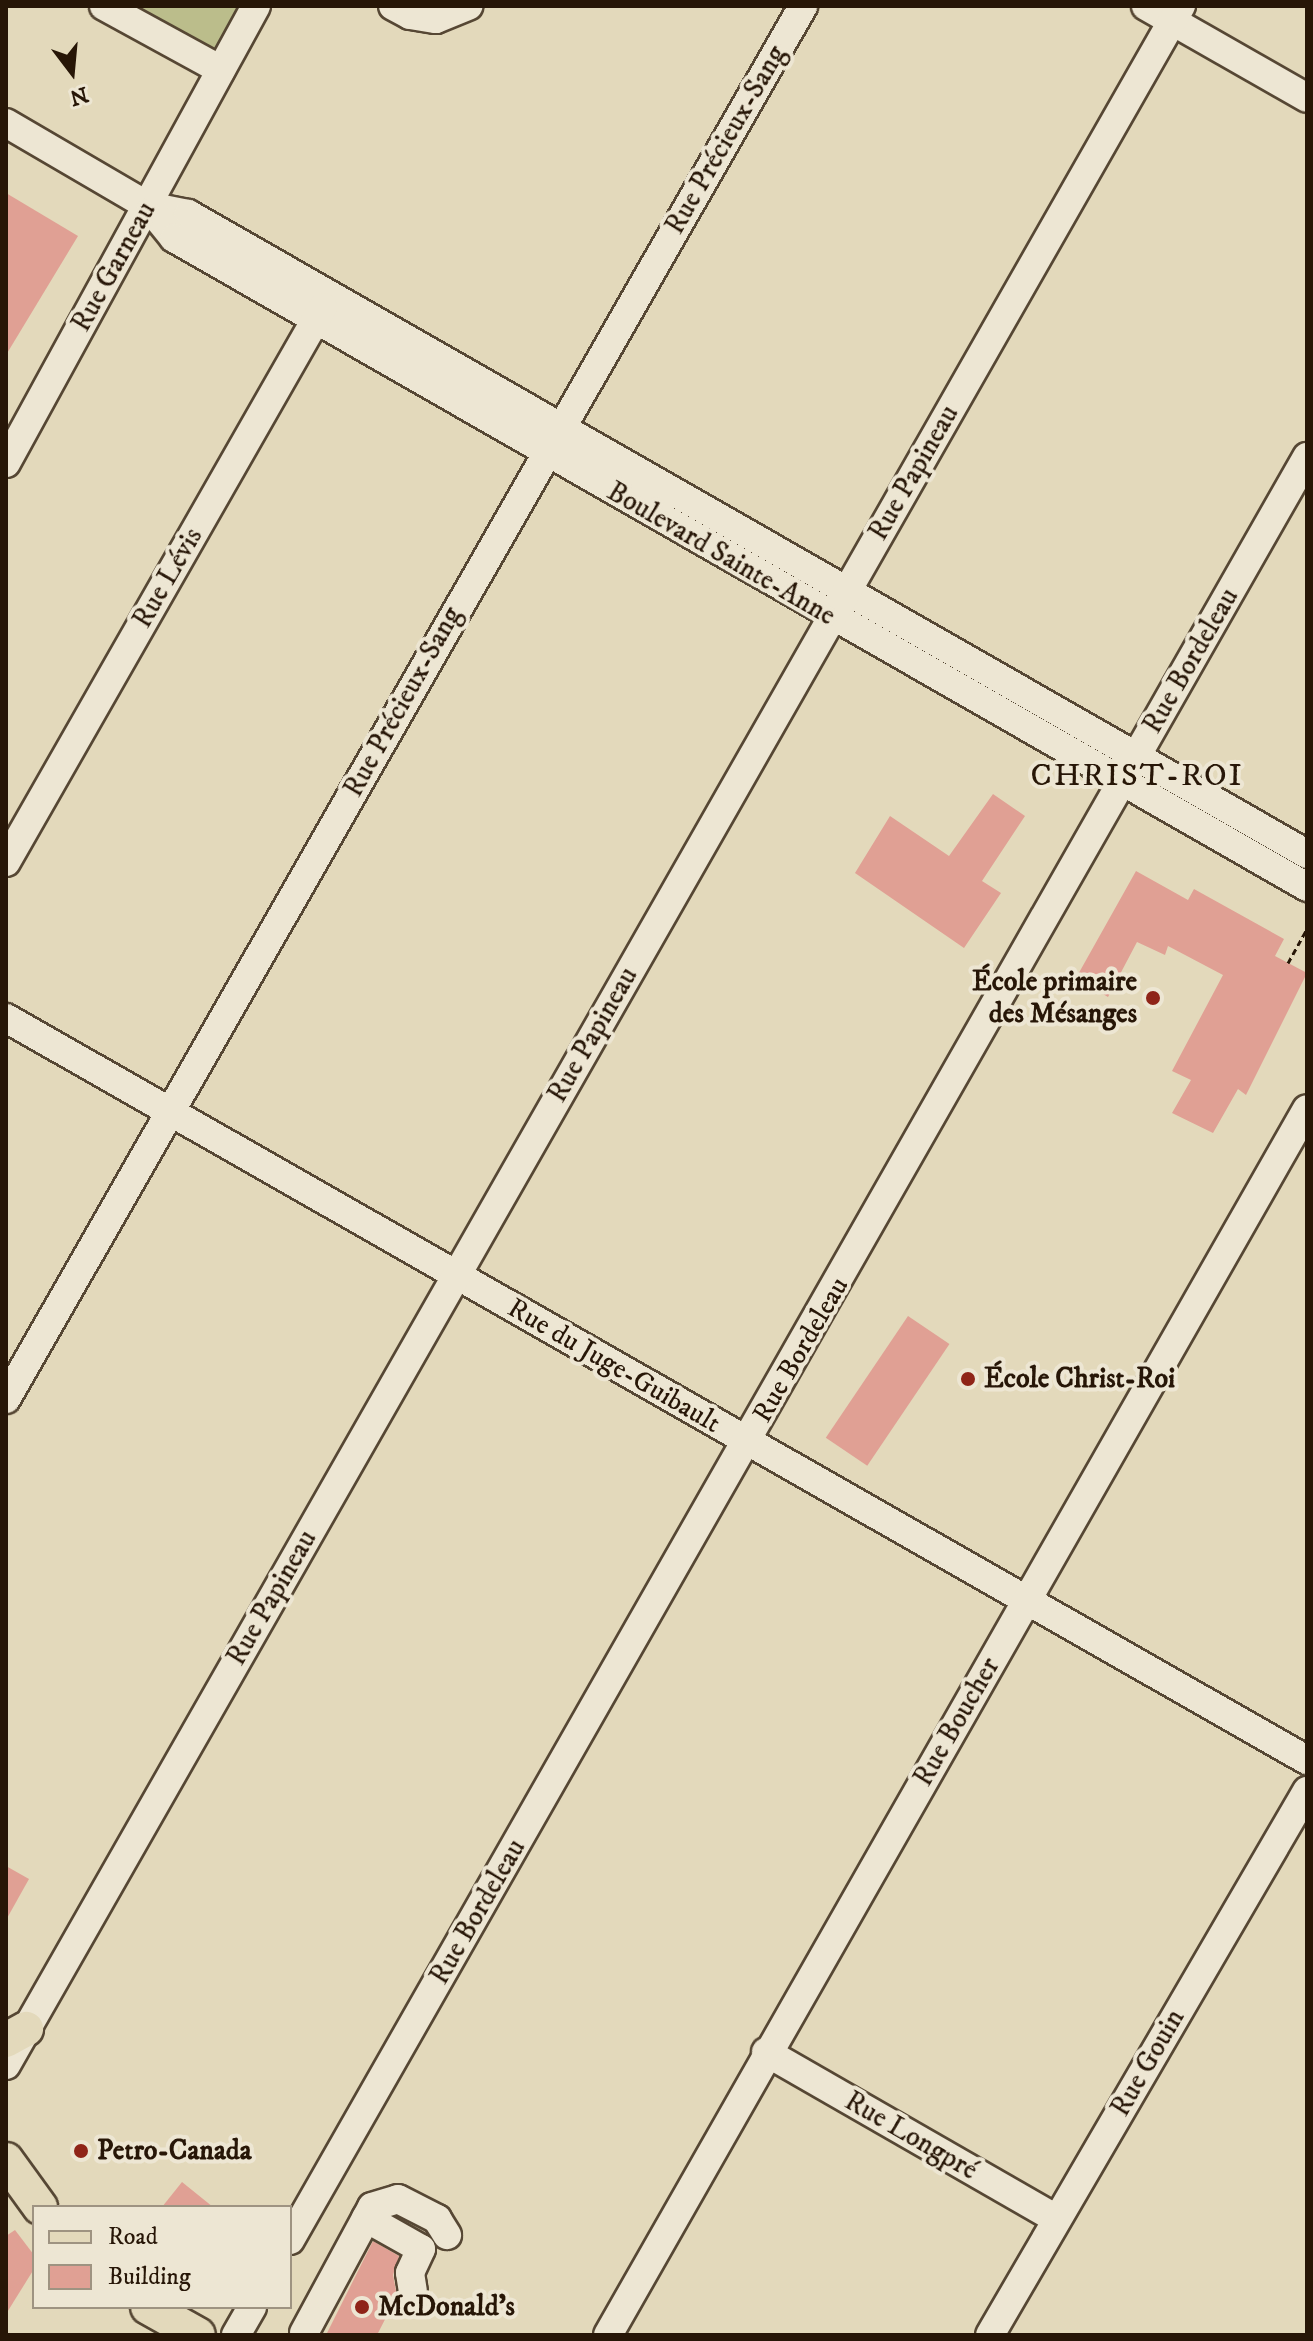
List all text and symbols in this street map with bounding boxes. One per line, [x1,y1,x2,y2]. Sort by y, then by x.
north arrow [32,32,112,112]
street label: Rue Précieux-Sang [658,40,794,240]
text: N [66,80,91,111]
street label: Rue Garneau [65,196,163,338]
street label: Rue Papineau [862,399,966,547]
street label: Boulevard Sainte-Anne [601,475,841,633]
street label: Rue Lévis [126,522,210,634]
street label: Rue Bordeleau [1136,582,1246,740]
street label: Rue Précieux-Sang [337,601,469,803]
district label: CHRIST-ROI [1030,757,1244,795]
street label: Rue Papineau [541,961,645,1109]
place label: École primaire des Mésanges [972,965,1137,1031]
marker: École primaire des Mésanges [1144,989,1162,1007]
street label: Rue Bordeleau [746,1271,856,1429]
street label: Rue du Juge-Guibault [502,1291,726,1441]
place label: École Christ-Roi [984,1362,1175,1396]
marker: École Christ-Roi [959,1370,977,1388]
street label: Rue Papineau [220,1524,324,1672]
street label: Rue Boucher [907,1652,1007,1792]
street label: Rue Bordeleau [423,1833,533,1991]
street label: Rue Gouin [1104,2003,1192,2123]
street label: Rue Longpré [839,2085,983,2187]
place label: Petro-Canada [97,2134,252,2168]
marker: Petro-Canada [72,2142,90,2160]
legend [32,2205,292,2309]
text: Road [108,2222,158,2252]
text: Building [108,2262,191,2292]
place label: McDonald's [378,2290,515,2324]
marker: McDonald's [353,2298,371,2316]

